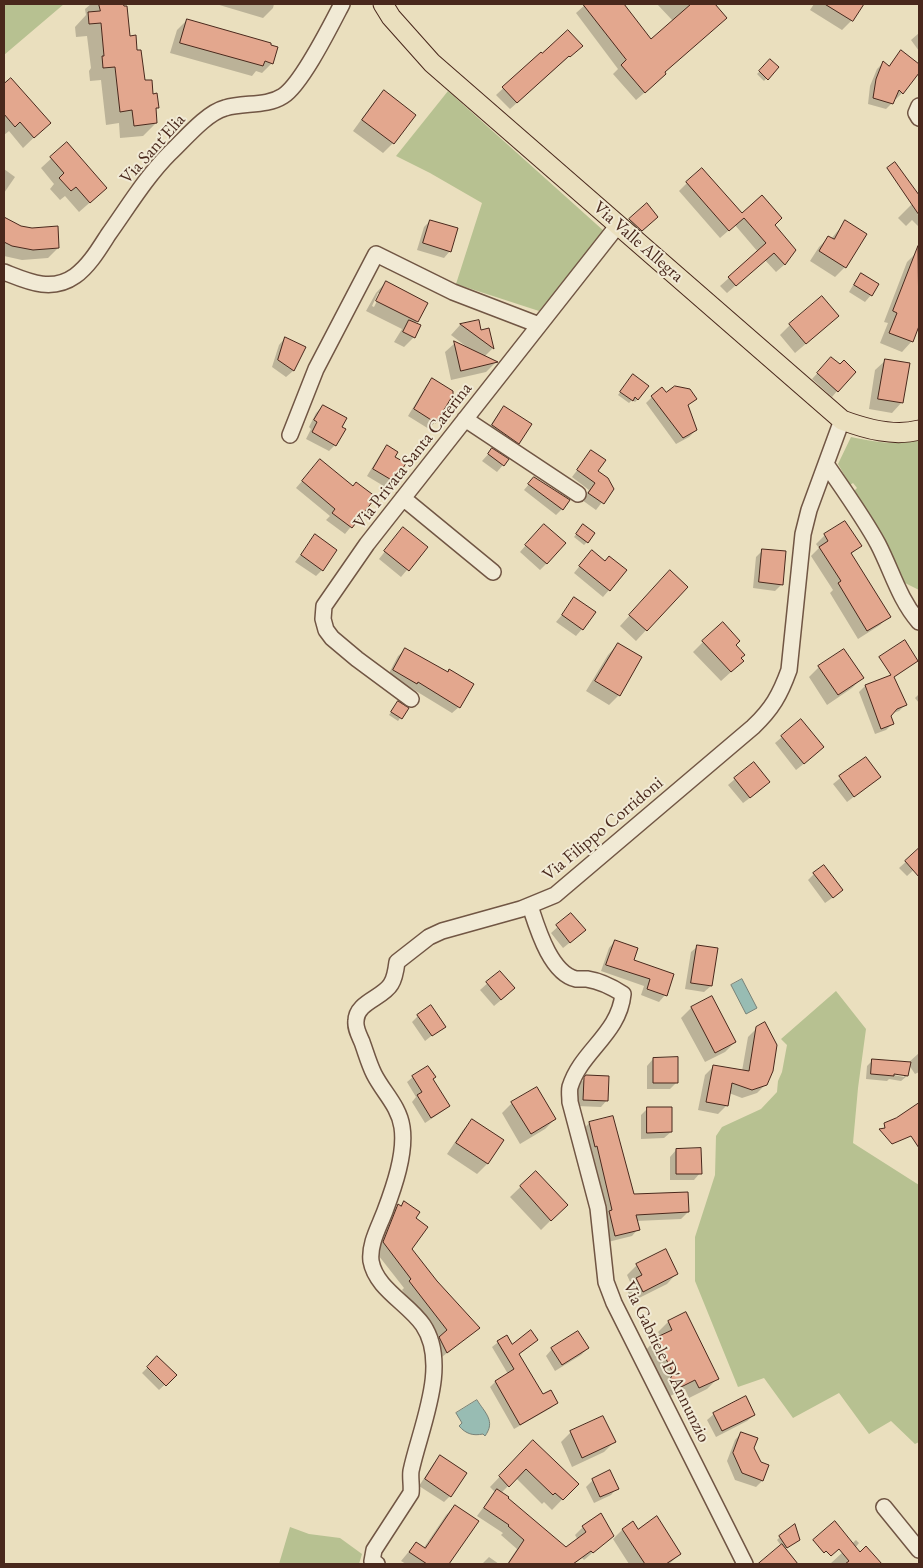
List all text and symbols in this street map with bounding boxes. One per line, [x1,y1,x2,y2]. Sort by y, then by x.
street label: Via Sant'Elia [116,109,190,189]
street label: Via Valle Allegra [588,197,688,287]
street label: Via Privata Santa Caterina [349,379,477,533]
street label: Via Filippo Corridoni [538,772,668,886]
street label: Via Gabriele D'Annunzio [618,1278,714,1446]

